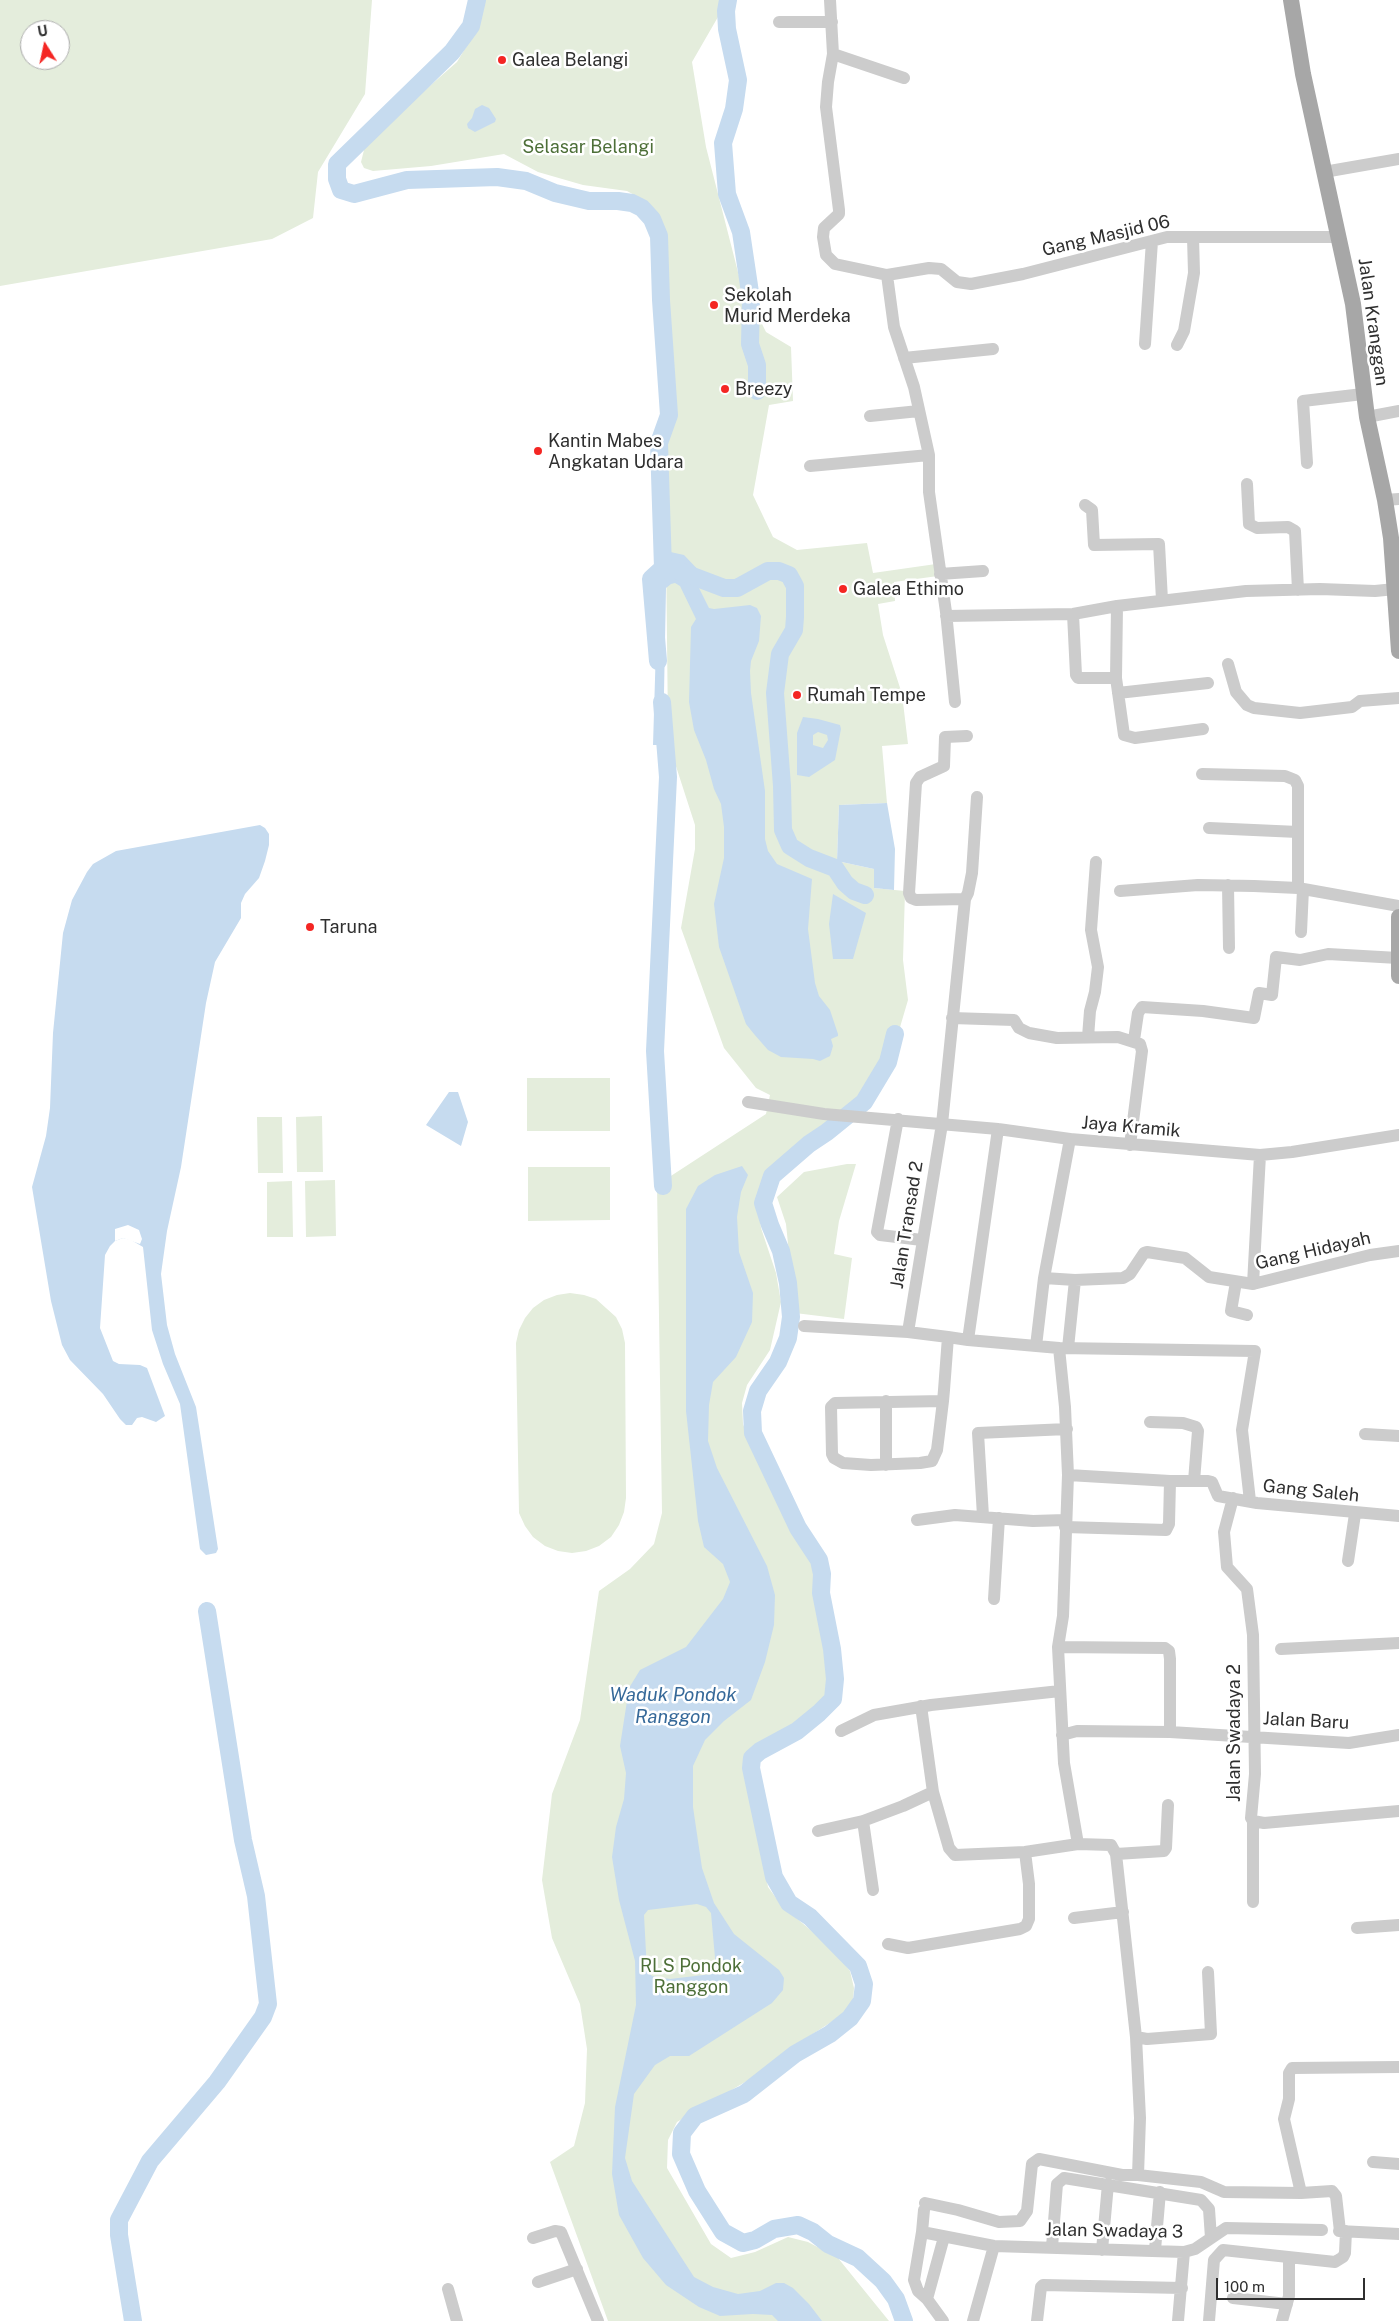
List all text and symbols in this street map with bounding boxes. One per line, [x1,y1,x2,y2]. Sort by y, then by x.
north arrow [20,20,70,70]
text: U [36,22,49,40]
place label: Galea Belangi [512,49,628,71]
marker: Galea Belangi [496,54,508,66]
park label: Selasar Belangi [522,136,654,158]
street label: Gang Masjid 06 [1040,211,1172,261]
street label: Jalan Kranggan [1353,257,1393,387]
place label: Sekolah Murid Merdeka [724,284,851,326]
marker: Sekolah Murid Merdeka [708,299,720,311]
place label: Breezy [735,378,792,400]
marker: Breezy [719,383,731,395]
place label: Kantin Mabes Angkatan Udara [548,430,683,472]
marker: Kantin Mabes Angkatan Udara [532,445,544,457]
place label: Galea Ethimo [853,578,964,600]
marker: Galea Ethimo [837,583,849,595]
place label: Rumah Tempe [807,684,926,706]
marker: Rumah Tempe [791,689,803,701]
place label: Taruna [320,916,377,938]
marker: Taruna [304,921,316,933]
street label: Jaya Kramik [1080,1112,1182,1142]
street label: Jalan Transad 2 [886,1160,928,1290]
street label: Gang Hidayah [1253,1227,1373,1275]
street label: Gang Saleh [1262,1475,1360,1507]
street label: Jalan Swadaya 2 [1223,1664,1245,1802]
water label: Waduk Pondok Ranggon [609,1684,737,1728]
street label: Jalan Baru [1262,1708,1350,1734]
park label: RLS Pondok Ranggon [640,1955,742,1998]
street label: Jalan Swadaya 3 [1045,2219,1183,2243]
scale bar [1219,2268,1368,2300]
text: 100 m [1224,2278,1265,2295]

